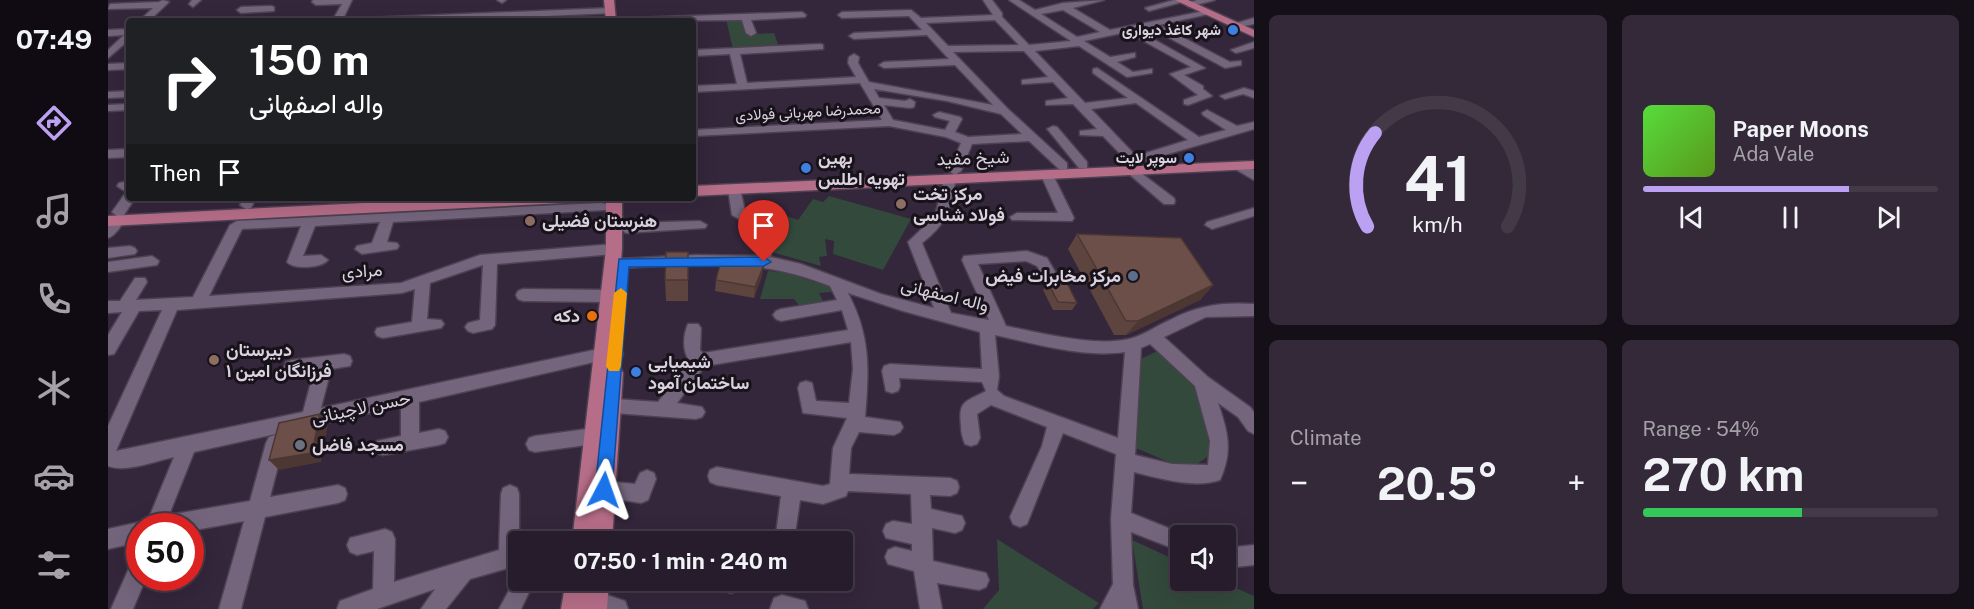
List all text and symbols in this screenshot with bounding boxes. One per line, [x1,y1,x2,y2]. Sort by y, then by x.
place label: شهر کاغذ دیواری [1122,21,1221,39]
text: 07:49 [16,23,92,55]
marker: شهر کاغذ دیواری [1226,23,1240,37]
text: 150 m [249,35,369,84]
icon: right [150,42,228,120]
text: واله اصفهانی [249,87,384,119]
street label: محمدرضا مهربانی فولادی [735,99,881,126]
icon: directions [33,102,75,144]
text: Paper Moons [1733,116,1869,142]
text: 41 [1404,142,1472,215]
text: Ada Vale [1733,142,1814,166]
street label: شیخ مفید [936,146,1010,171]
place label: بهین تهویه اطلس [818,147,905,190]
place label: سوپر لایت [1116,149,1177,168]
marker: سوپر لایت [1182,151,1196,165]
icon: arrive [213,156,246,189]
text: Then [150,160,201,186]
marker: بهین تهویه اطلس [799,161,813,175]
place label: مرکز تخت فولاد شناسی [913,183,1005,226]
icon: music [33,190,75,232]
marker: مرکز تخت فولاد شناسی [894,197,908,211]
pin [738,200,789,262]
icon: previous [1675,201,1708,234]
icon: pause [1774,201,1807,234]
icon: next [1872,201,1905,234]
icon: arrive [747,209,780,242]
place label: هنرستان فضیلی [542,210,657,232]
text: km/h [1413,212,1463,237]
marker: هنرستان فضیلی [523,214,537,228]
street label: مرادی [341,259,383,283]
place label: مرکز مخابرات فیض [985,265,1121,287]
marker: مرکز مخابرات فیض [1126,269,1140,283]
street label: واله اصفهانی [899,273,991,317]
icon: phone [33,278,75,320]
place label: دکه [553,305,580,326]
marker: دکه [585,309,599,323]
place label: دبیرستان فرزانگان امین ۱ [226,339,332,382]
place label: شیمیایی ساختمان آمود [648,351,749,394]
marker: دبیرستان فرزانگان امین ۱ [207,353,221,367]
marker: شیمیایی ساختمان آمود [629,365,643,379]
icon: climate [33,367,75,409]
street label: حسن لاچینانی [309,387,413,430]
text: Range · 54% [1643,417,1759,441]
text: Climate [1290,426,1362,450]
place label: مسجد فاضل [312,434,404,456]
marker: مسجد فاضل [293,438,307,452]
text: 270 km [1643,448,1804,501]
icon: car [33,455,75,497]
text: 20.5° [1377,457,1498,510]
position arrow [572,458,636,522]
text: − [1290,464,1308,502]
text: + [1567,464,1585,502]
speed limit sign: 50 [126,513,204,591]
map controls [1170,525,1236,591]
button: sound [1170,525,1236,591]
icon: filters [33,544,75,586]
text: 07:50 · 1 min · 240 m [574,548,787,574]

